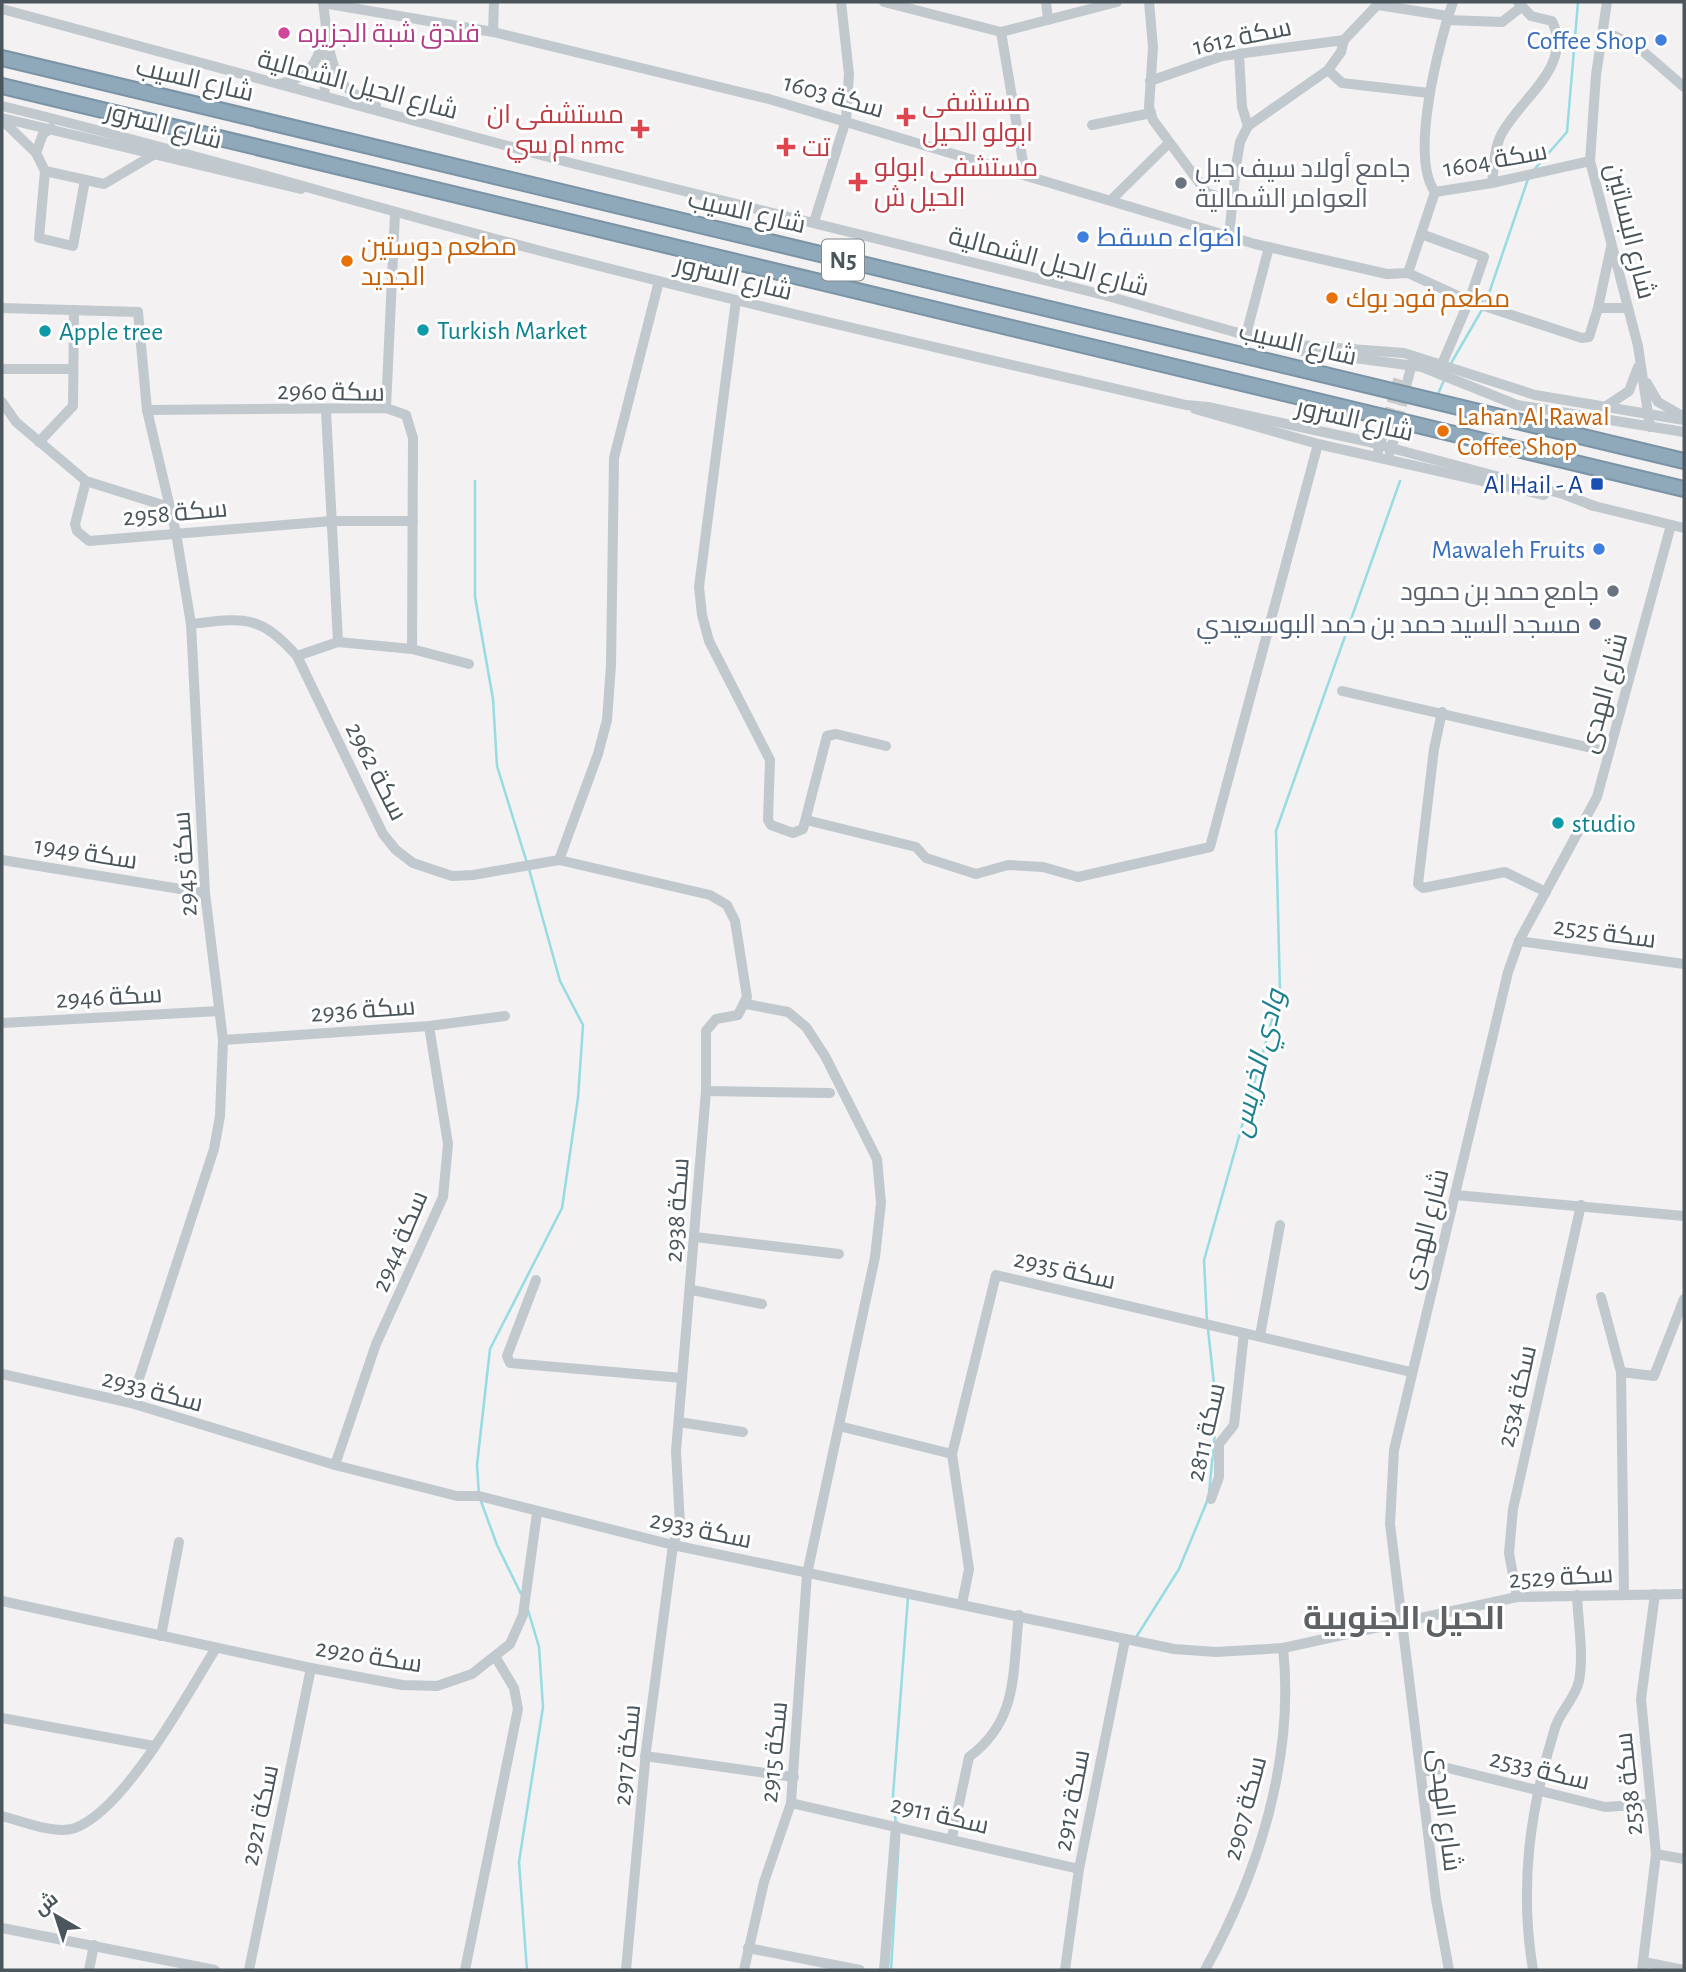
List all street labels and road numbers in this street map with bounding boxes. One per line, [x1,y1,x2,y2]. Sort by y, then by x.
street label: سكة 1612 [1191,14,1294,60]
street label: شارع الحيل الشمالية [254,46,461,127]
street label: شارع السيب [133,54,256,109]
street label: سكة 1603 [780,69,887,123]
street label: شارع السرور [100,97,225,157]
street label: سكة 1604 [1441,138,1549,182]
street label: شارع البساتين [1598,161,1659,303]
street label: شارع السيب [685,186,808,241]
street label: شارع الحيل الشمالية [945,223,1152,304]
road number: N5 [822,240,864,281]
street label: شارع السرور [670,250,795,308]
street label: شارع السيب [1236,318,1359,373]
street label: سكة 2960 [277,378,385,406]
street label: شارع السرور [1291,393,1416,449]
street label: سكة 2958 [122,495,229,531]
street label: شارع الهدى [1575,630,1635,757]
street label: سكة 2962 [340,718,412,825]
street label: سكة 2945 [168,810,202,917]
street label: سكة 1949 [33,832,139,874]
street label: سكة 2525 [1552,913,1658,953]
street label: سكة 2946 [55,981,163,1013]
street label: سكة 2936 [310,993,416,1027]
street label: سكة 2938 [660,1157,694,1263]
street label: شارع الهدى [1398,1166,1456,1293]
street label: سكة 2944 [367,1187,433,1296]
street label: سكة 2935 [1011,1246,1118,1294]
street label: سكة 2534 [1493,1343,1541,1450]
street label: سكة 2933 [99,1365,206,1417]
street label: سكة 2811 [1182,1381,1230,1484]
street label: سكة 2933 [648,1507,754,1553]
street label: سكة 2529 [1508,1561,1614,1593]
street label: سكة 2920 [314,1635,424,1677]
street label: سكة 2915 [756,1700,792,1804]
street label: سكة 2917 [609,1703,645,1807]
street label: سكة 2538 [1611,1731,1647,1837]
street label: سكة 2533 [1487,1745,1592,1795]
street label: سكة 2912 [1049,1747,1095,1853]
street label: شارع الهدى [1422,1747,1465,1873]
street label: سكة 2907 [1219,1753,1271,1863]
street label: سكة 2921 [237,1762,283,1868]
street label: سكة 2911 [888,1791,991,1839]

